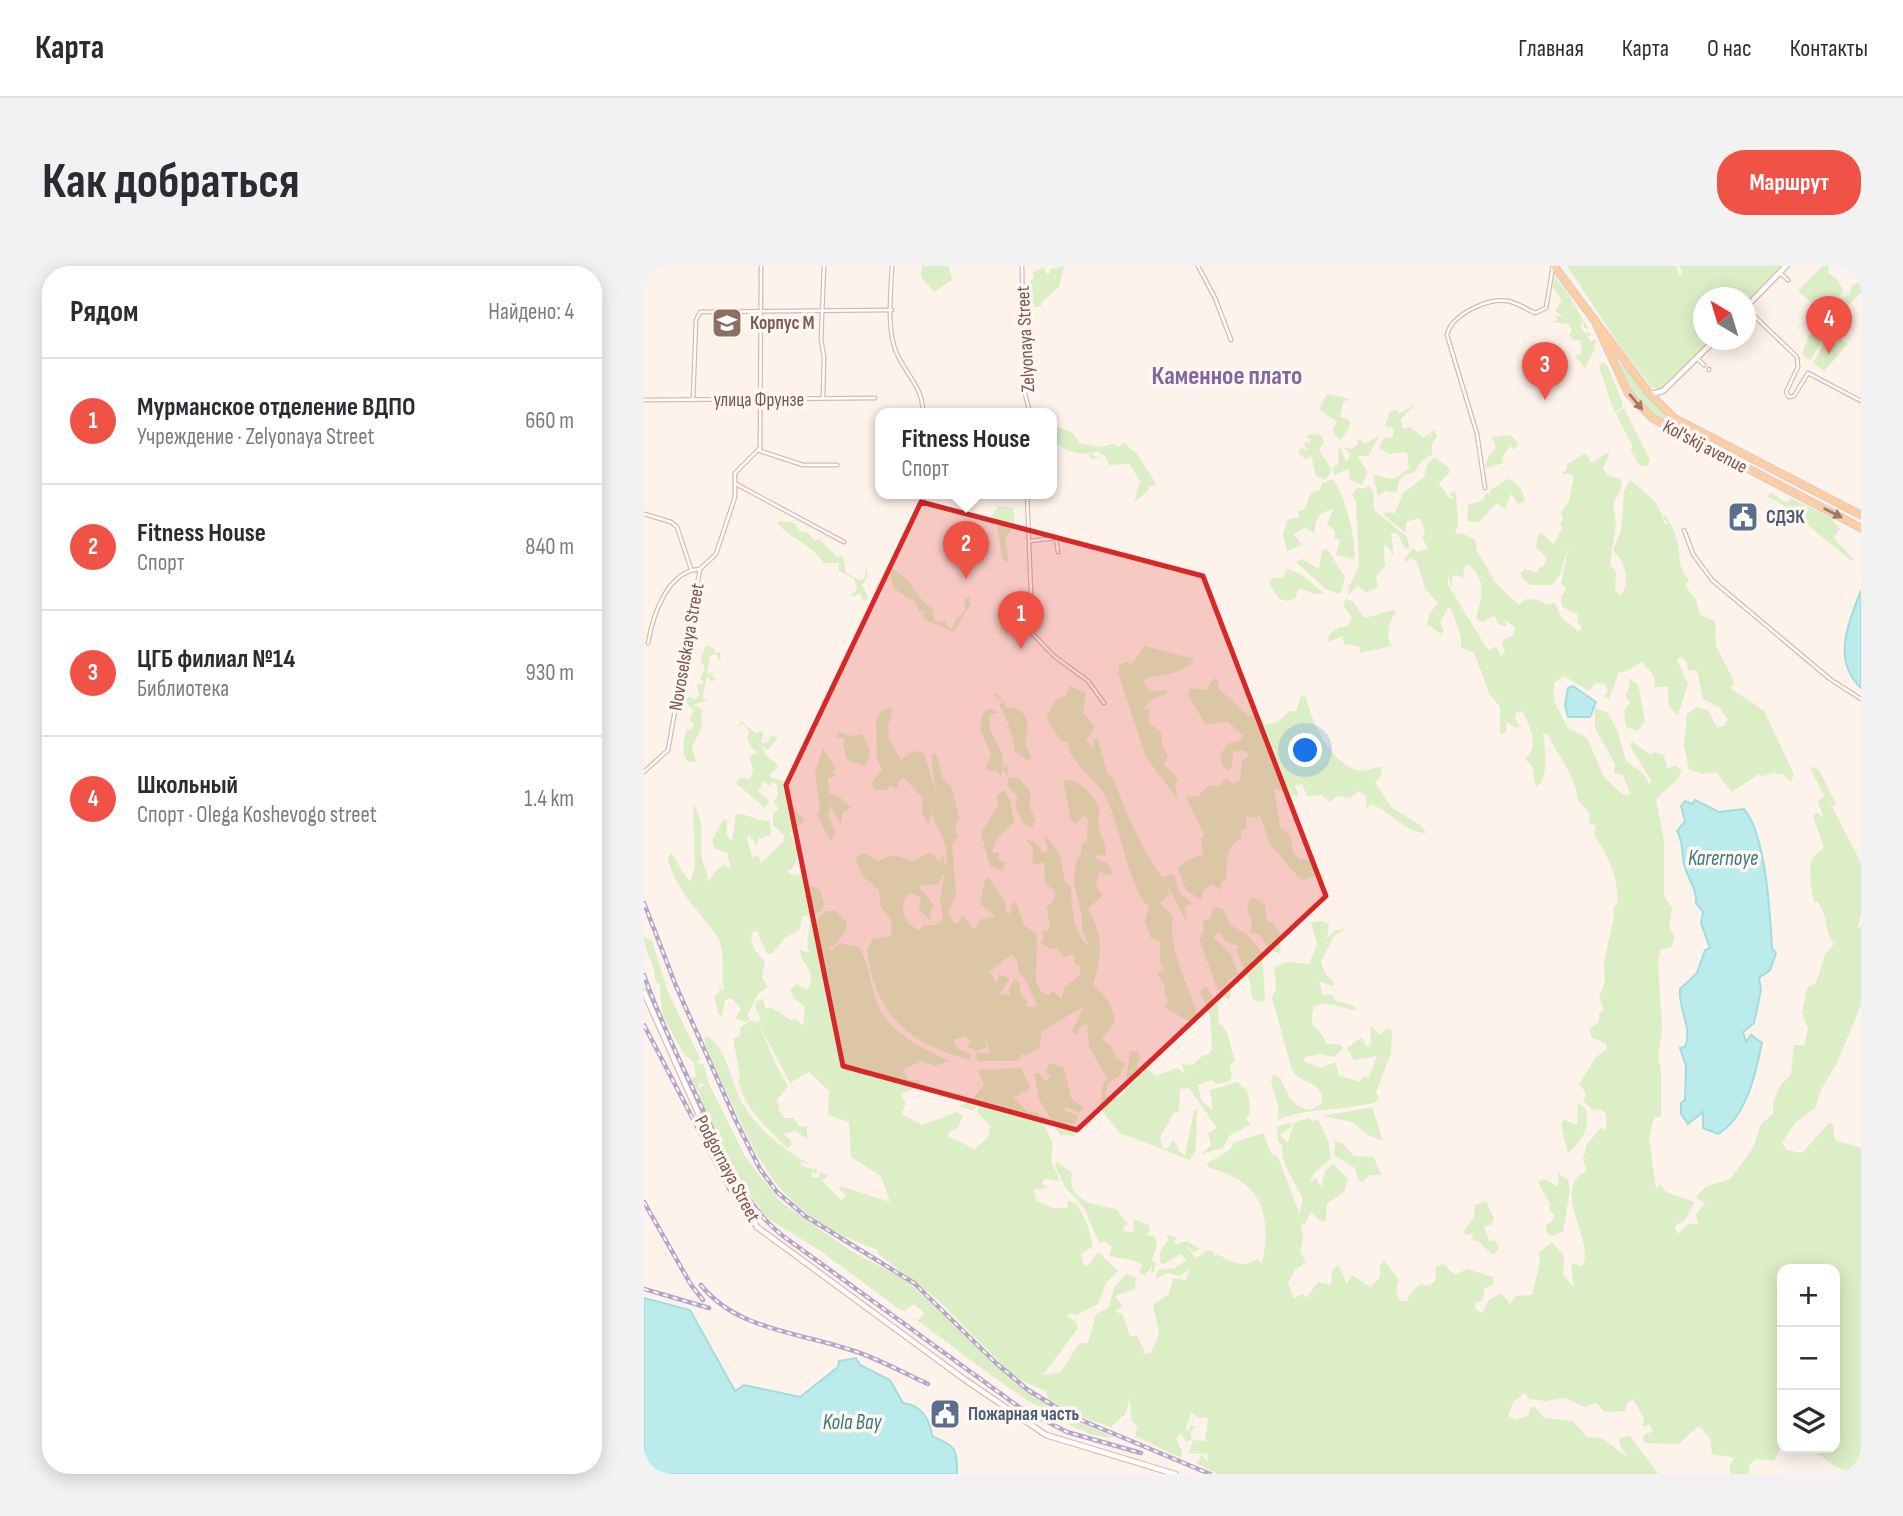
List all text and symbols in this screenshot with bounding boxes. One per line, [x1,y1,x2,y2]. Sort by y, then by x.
text: Карта [35,28,104,68]
text: Главная [1518,34,1584,63]
text: Карта [1622,34,1669,63]
text: О нас [1707,34,1752,63]
text: Контакты [1790,34,1868,63]
button: Маршрут [1717,150,1861,215]
text: Как добраться [42,153,300,212]
street label: Zelyonaya Street [1012,285,1040,393]
north arrow [1693,287,1756,350]
text: Рядом [70,294,138,330]
pin: 4 [1806,296,1852,354]
text: Найдено: 4 [488,298,574,326]
school or university icon: Корпус M [710,306,744,340]
place label: Корпус M [750,312,815,335]
pin: 3 [1522,342,1568,400]
district label: Каменное плато [1152,361,1302,392]
street label: улица Фрунзе [714,389,804,412]
text: Мурманское отделение ВДПО [137,392,415,423]
one-way arrow [1628,393,1643,410]
text: 1 [88,407,98,435]
text: 660 m [525,407,574,435]
popup [875,408,1057,499]
street label: Kol'skij avenue [1659,415,1751,479]
text: Учреждение · Zelyonaya Street [137,423,374,451]
text: Fitness House [902,424,1030,455]
text: Спорт [902,455,949,483]
public building icon: СДЭК [1726,500,1760,534]
place label: СДЭК [1766,506,1805,529]
one-way arrow [1823,507,1843,519]
text: Fitness House [137,518,266,549]
pin: 2 [943,521,989,579]
text: 2 [88,533,98,561]
text: 840 m [525,533,574,561]
text: Спорт [137,549,184,577]
street label: Novoselskaya Street [664,581,710,713]
pin: 1 [998,591,1044,649]
text: ЦГБ филиал №14 [137,644,295,675]
text: 3 [88,659,98,687]
text: 930 m [525,659,574,687]
text: Библиотека [137,675,229,703]
your location [1288,733,1322,767]
text: Школьный [137,770,238,801]
text: 4 [88,785,98,813]
text: 1.4 km [524,785,574,813]
text: Спорт · Olega Koshevogo street [137,801,377,829]
water label: Karernoye [1688,846,1758,871]
street label: Podgornaya Street [689,1112,765,1226]
map controls [1777,1264,1840,1453]
button: + [1777,1264,1840,1327]
button: − [1777,1327,1840,1390]
button: layers [1777,1390,1840,1453]
public building icon: Пожарная часть [928,1397,962,1431]
place label: Пожарная часть [968,1403,1080,1426]
water label: Kola Bay [823,1410,882,1435]

